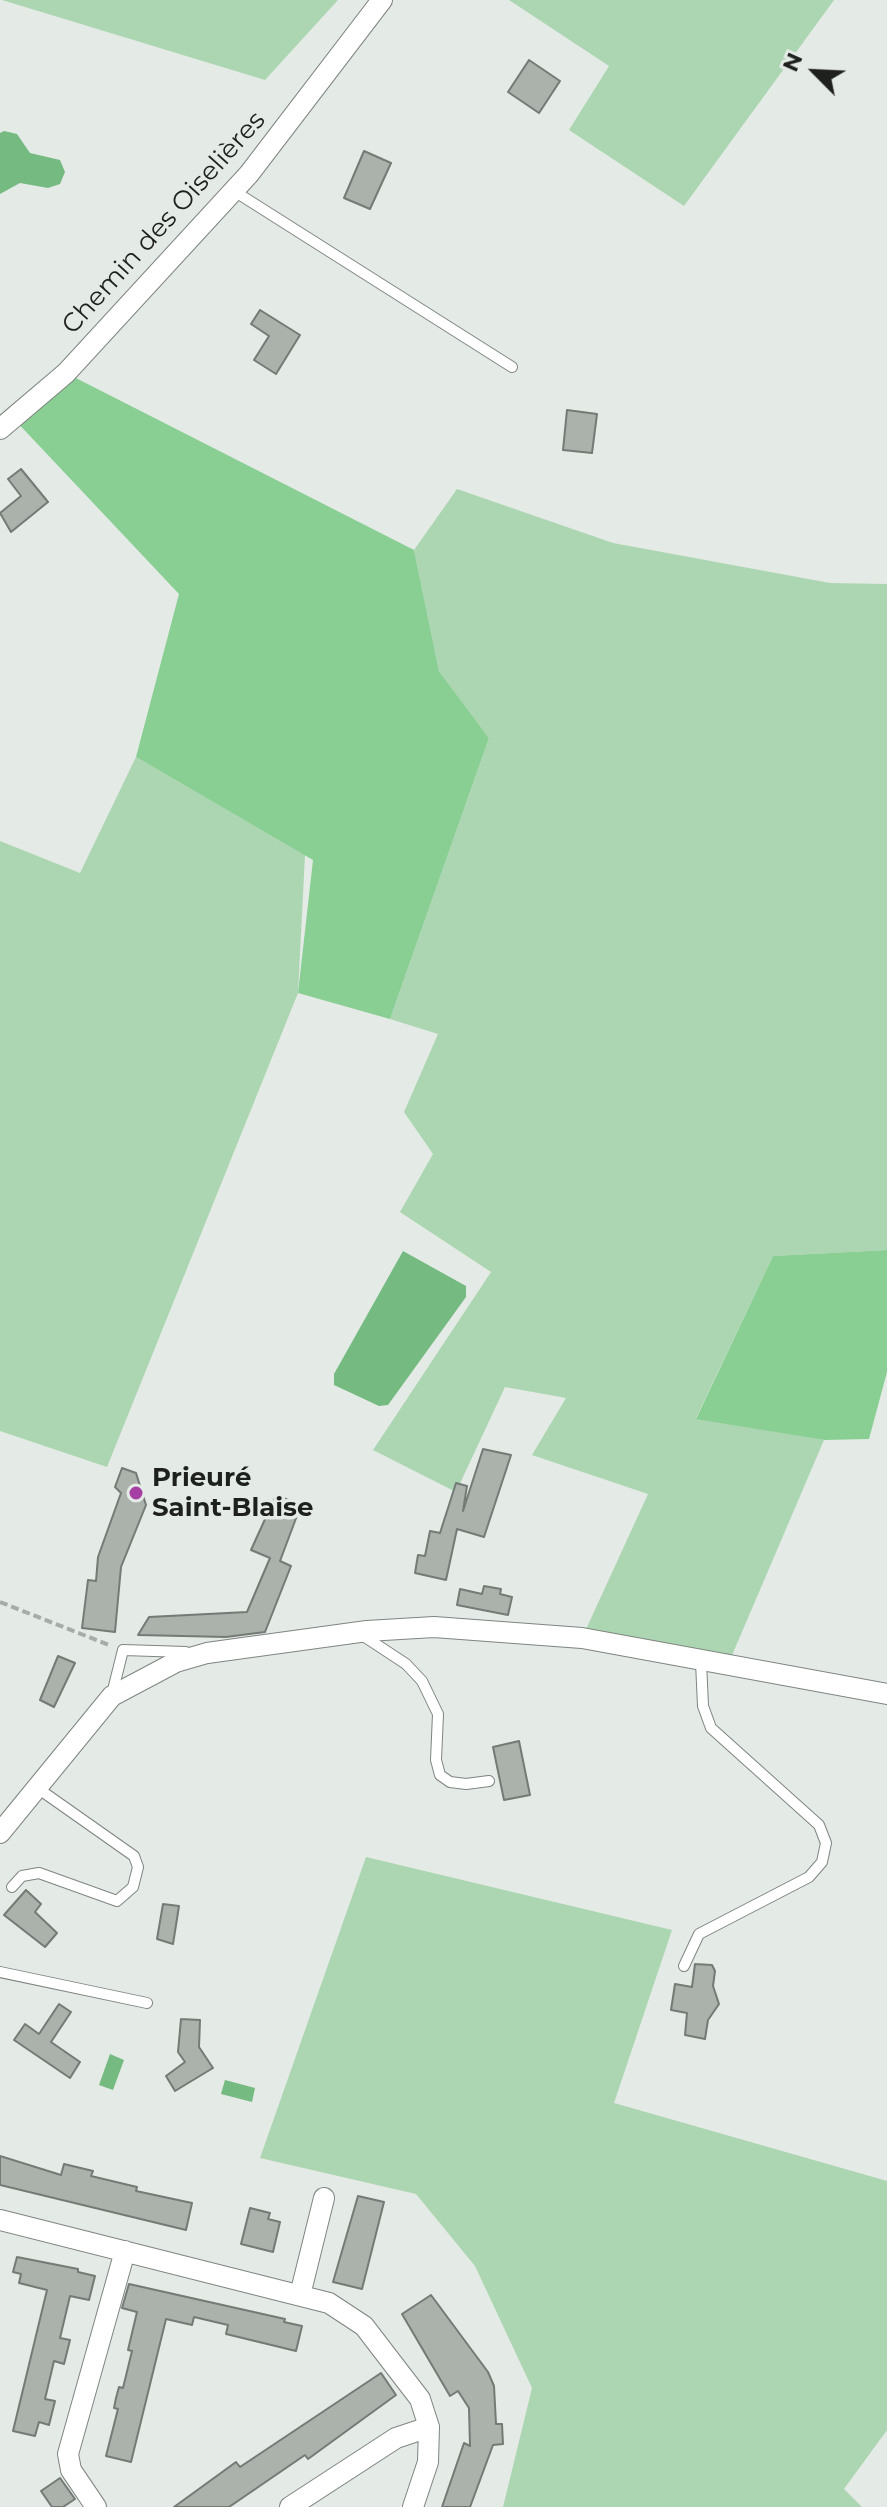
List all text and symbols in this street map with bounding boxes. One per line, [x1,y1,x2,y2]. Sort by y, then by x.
north arrow [775,32,855,112]
text: N [777,48,809,76]
street label: Chemin des Oiselières [56,105,272,341]
place label: Prieuré Saint-Blaise [152,1462,313,1524]
marker: Prieuré Saint-Blaise [127,1484,145,1502]

